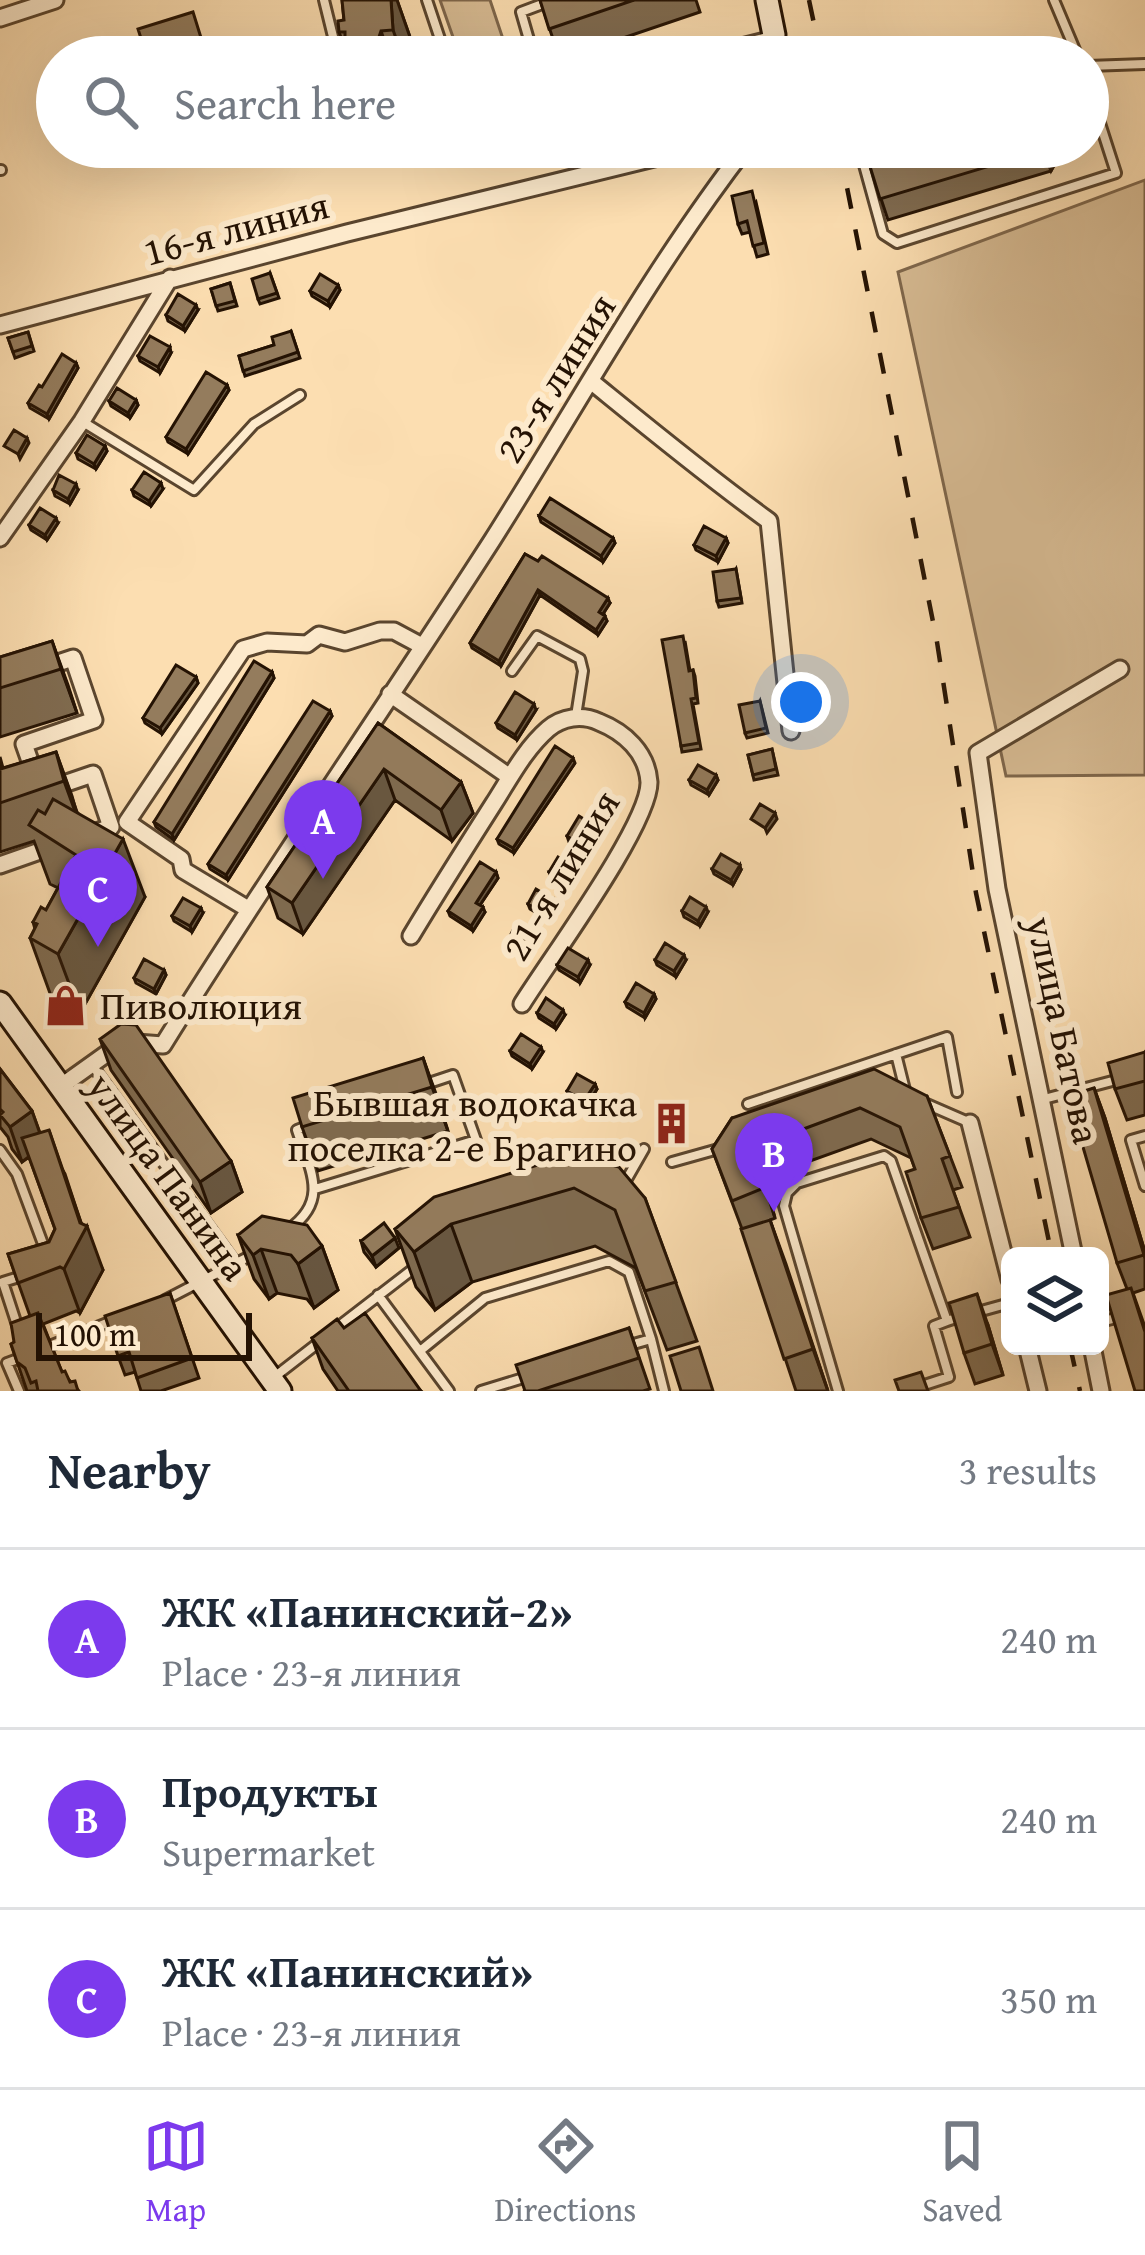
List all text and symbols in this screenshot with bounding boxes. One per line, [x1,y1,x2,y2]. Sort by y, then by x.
search box [36,36,1109,168]
icon: search [78,69,144,135]
text: Search here [174,70,396,135]
street label: 16-я линия [137,175,335,280]
street label: 23-я линия [480,282,629,473]
your location [771,672,831,732]
street label: 21-я линия [486,779,633,971]
pin: A [284,780,362,879]
pin: C [59,848,137,947]
street label: улица Батова [1012,910,1116,1149]
place label: Пиволюция [100,976,302,1033]
shop icon: Пиволюция [43,982,89,1028]
street label: улица Панина [74,1059,265,1292]
place label: Бывшая водокачка поселка 2-е Брагино [288,1073,637,1175]
building icon: Бывшая водокачка поселка 2-е Брагино [648,1101,694,1147]
pin: B [735,1113,813,1212]
map controls [1001,1247,1109,1355]
button: layers [1001,1247,1109,1355]
scale bar [36,1307,252,1360]
text: 100 m [54,1310,136,1358]
text: Nearby [48,1432,211,1507]
text: 3 results [959,1441,1097,1498]
text: ЖК «Панинский-2» [162,1578,572,1643]
text: A [75,1610,99,1667]
text: 240 m [1000,1610,1097,1667]
text: Place · 23-я линия [162,1643,461,1700]
text: Продукты [162,1758,378,1823]
text: B [75,1790,99,1847]
text: 240 m [1000,1790,1097,1847]
text: Supermarket [162,1823,375,1880]
text: ЖК «Панинский» [162,1938,533,2003]
text: C [76,1970,98,2027]
text: 350 m [1000,1970,1097,2027]
text: Place · 23-я линия [162,2003,461,2060]
tab: Map [143,2113,209,2233]
tab: Directions [495,2113,636,2233]
tab: Saved [922,2113,1002,2233]

